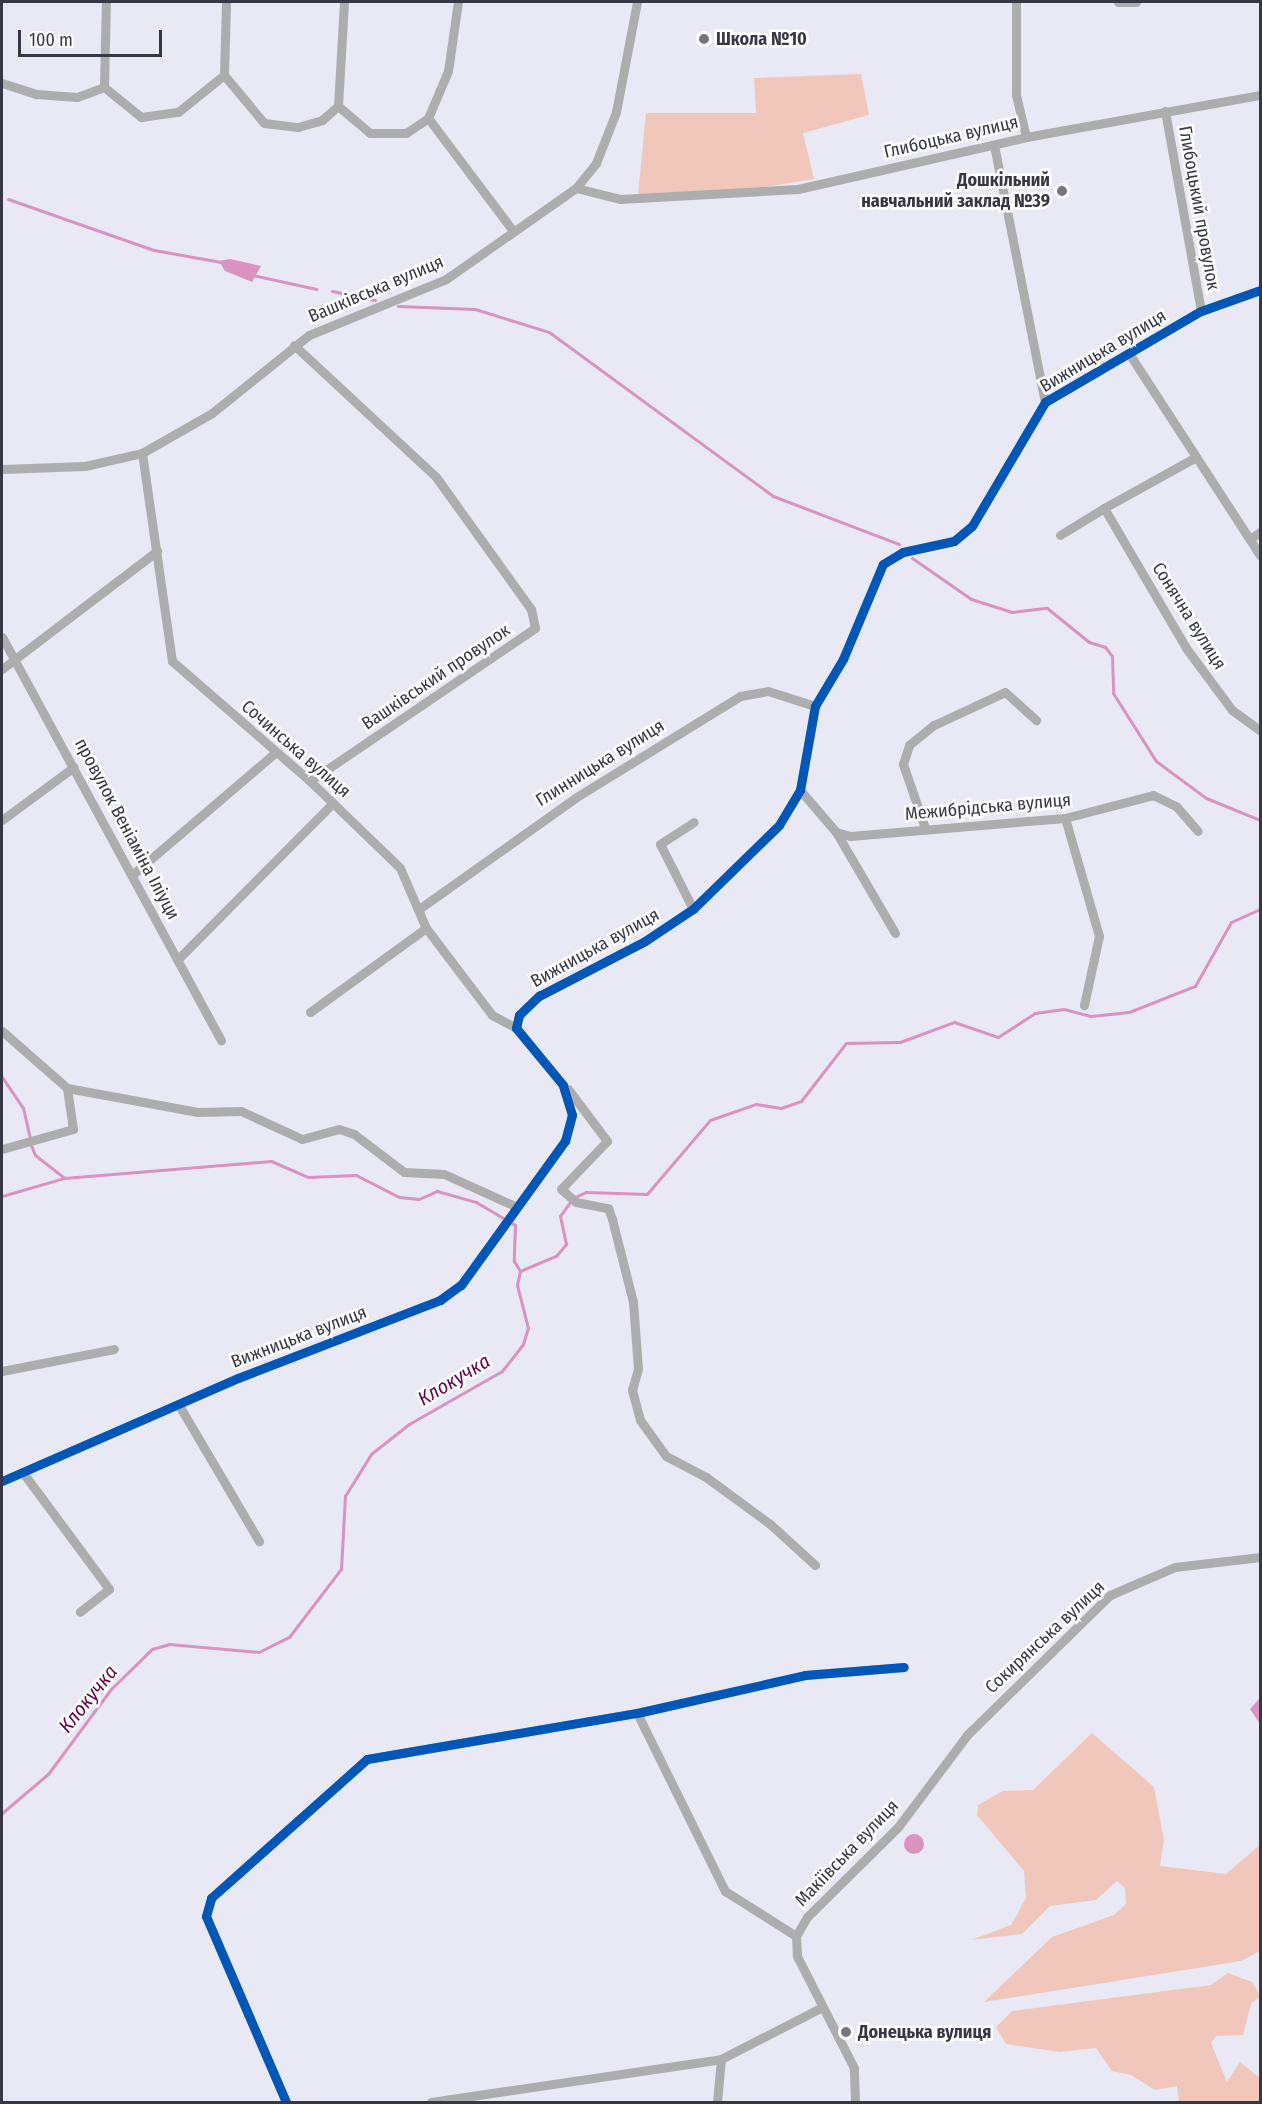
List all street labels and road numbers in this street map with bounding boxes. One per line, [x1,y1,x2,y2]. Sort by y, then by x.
street label: Глибоцька вулиця [882,111,1020,163]
street label: Глибоцький провулок [1174,124,1224,292]
street label: Вашківська вулиця [305,251,447,327]
street label: Вижницька вулиця [1036,305,1170,397]
street label: Сонячна вулиця [1147,558,1231,674]
street label: Вашківський провулок [358,619,514,735]
street label: Сочинська вулиця [237,696,355,802]
street label: Глинницька вулиця [532,715,668,811]
street label: провулок Веніаміна Іліуци [70,735,184,923]
street label: Межибрідська вулиця [904,789,1072,825]
street label: Вижницька вулиця [527,904,663,992]
street label: Вижницька вулиця [228,1301,370,1373]
street label: Сокирянська вулиця [981,1576,1109,1698]
street label: Макіївська вулиця [791,1795,903,1911]

